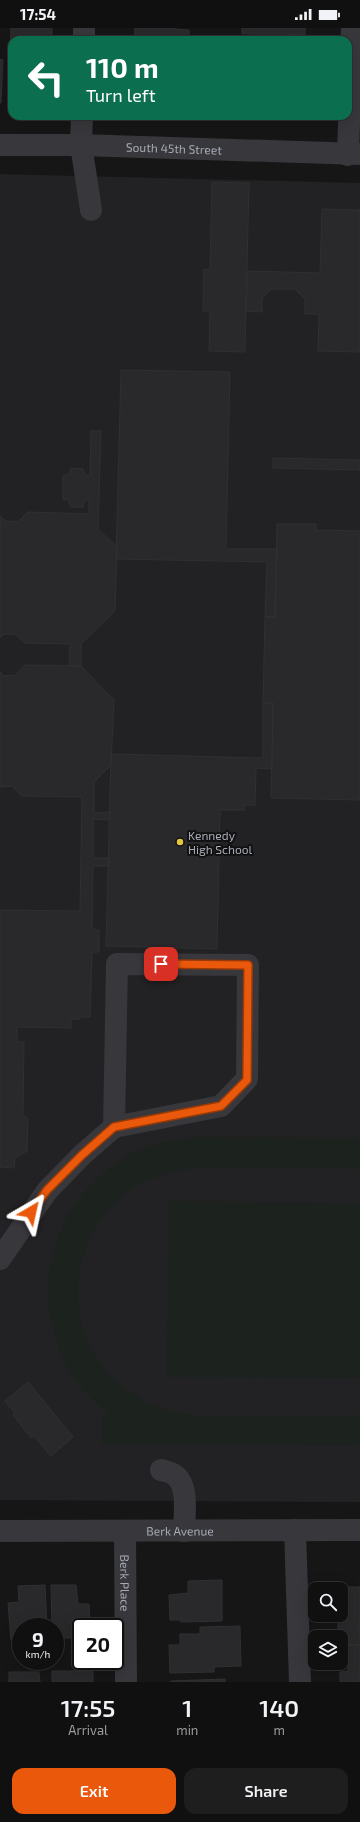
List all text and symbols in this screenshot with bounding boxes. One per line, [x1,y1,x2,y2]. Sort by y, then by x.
text: 17:54 [20,5,56,23]
text: 110 m [86,50,159,84]
icon: left [20,52,72,104]
text: Turn left [86,84,156,106]
street label: South 45th Street [126,139,223,157]
place label: Kennedy High School [188,828,253,856]
marker: Kennedy High School [175,837,185,847]
pin [144,947,178,981]
icon: arrive [150,953,172,975]
position arrow [10,1191,52,1233]
street label: Berk Avenue [146,1523,214,1538]
street label: Berk Place [118,1555,133,1611]
map controls [308,1582,348,1670]
button: search [308,1582,348,1622]
speed limit sign: 20 [72,1618,124,1670]
text: 9 [32,1627,44,1651]
button: layers [308,1630,348,1670]
text: km/h [26,1648,50,1660]
text: 17:55 [61,1693,115,1722]
text: 1 [182,1693,192,1722]
text: 140 [259,1693,299,1722]
text: Arrival [68,1722,108,1738]
text: min [176,1722,198,1738]
text: m [274,1722,285,1738]
button: Exit [12,1768,176,1814]
button: Share [184,1768,348,1814]

